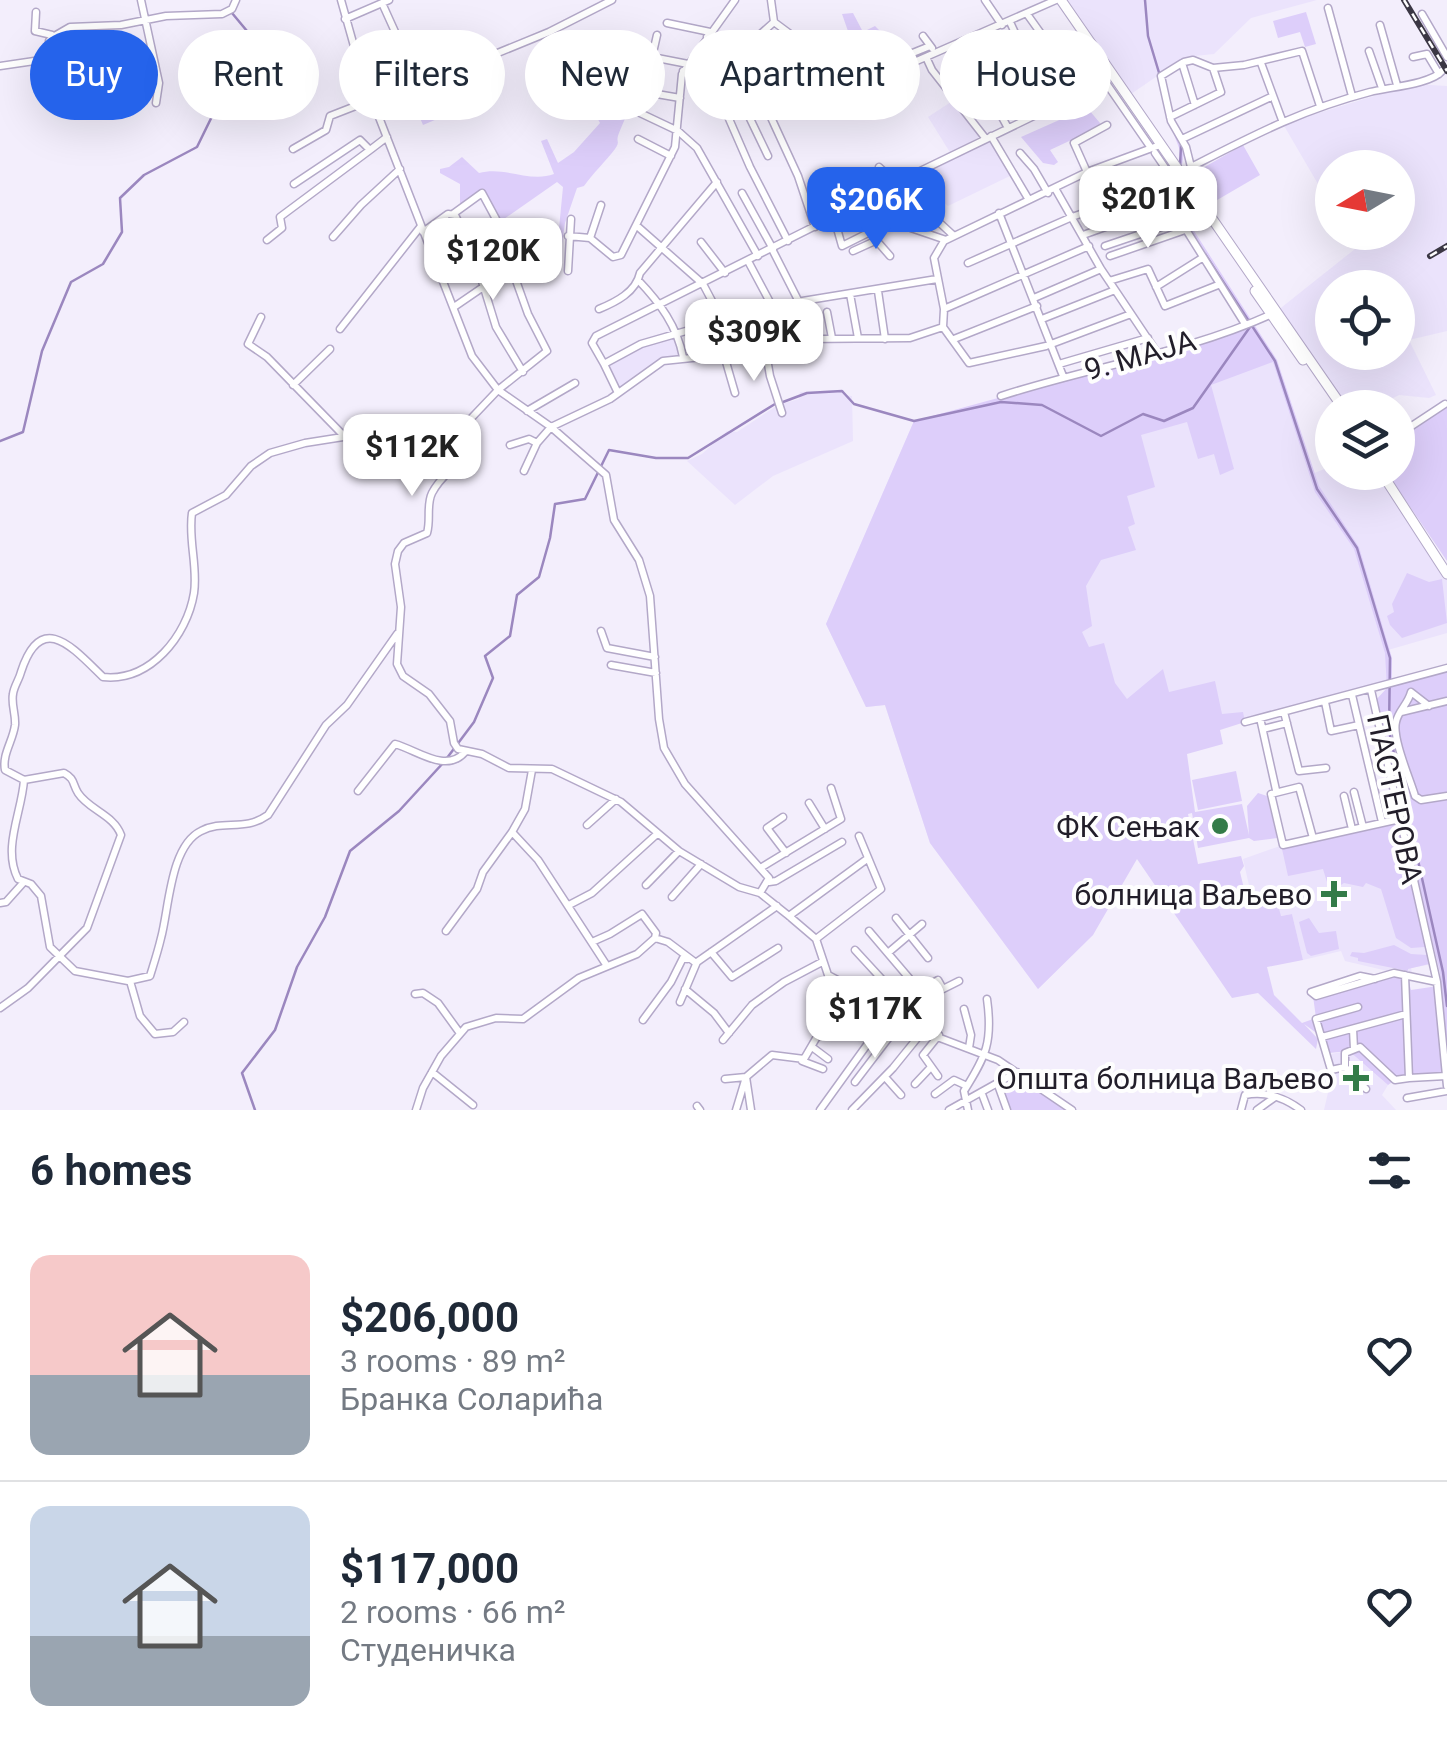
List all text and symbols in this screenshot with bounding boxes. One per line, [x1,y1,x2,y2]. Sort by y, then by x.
chip: Buy [30,30,158,120]
chip: Rent [178,30,319,120]
chip: Filters [339,30,505,120]
chip: New [525,30,665,120]
chip: Apartment [685,30,920,120]
chip: House [940,30,1111,120]
north arrow [1315,150,1415,250]
map controls [1315,150,1415,490]
pin: $201K [1078,166,1218,251]
pin: $206K [806,167,946,252]
text: $201K [1101,179,1195,217]
text: $206K [829,180,923,218]
pin: $120K [423,218,563,303]
text: $120K [446,231,540,269]
button: locate [1315,270,1415,370]
pin: $309K [684,299,824,384]
text: $309K [707,312,801,350]
street label: 9. МАЈА [1080,322,1200,388]
button: layers [1315,390,1415,490]
pin: $112K [342,414,482,499]
text: $112K [365,427,459,465]
street label: ПАСТЕРОВА [1360,711,1430,888]
place label: ФК Сењак [1056,809,1200,844]
marker: ФК Сењак [1209,815,1231,837]
place label: болница Ваљево [1074,877,1312,912]
marker: болница Ваљево [1321,881,1347,907]
pin: $117K [805,976,945,1061]
text: $117K [828,989,922,1027]
place label: Општа болница Ваљево [996,1061,1334,1096]
marker: Општа болница Ваљево [1343,1065,1369,1091]
icon: filters [1362,1143,1417,1198]
text: 6 homes [30,1146,192,1195]
text: $206,000 [340,1293,519,1342]
icon: home [110,1295,230,1415]
icon: heart [1362,1328,1417,1383]
text: 3 rooms · 89 m² [340,1342,565,1380]
text: Бранка Соларића [340,1380,603,1418]
text: $117,000 [340,1544,519,1593]
icon: home [110,1546,230,1666]
icon: heart [1362,1579,1417,1634]
text: 2 rooms · 66 m² [340,1593,565,1631]
text: Студеничка [340,1631,516,1669]

